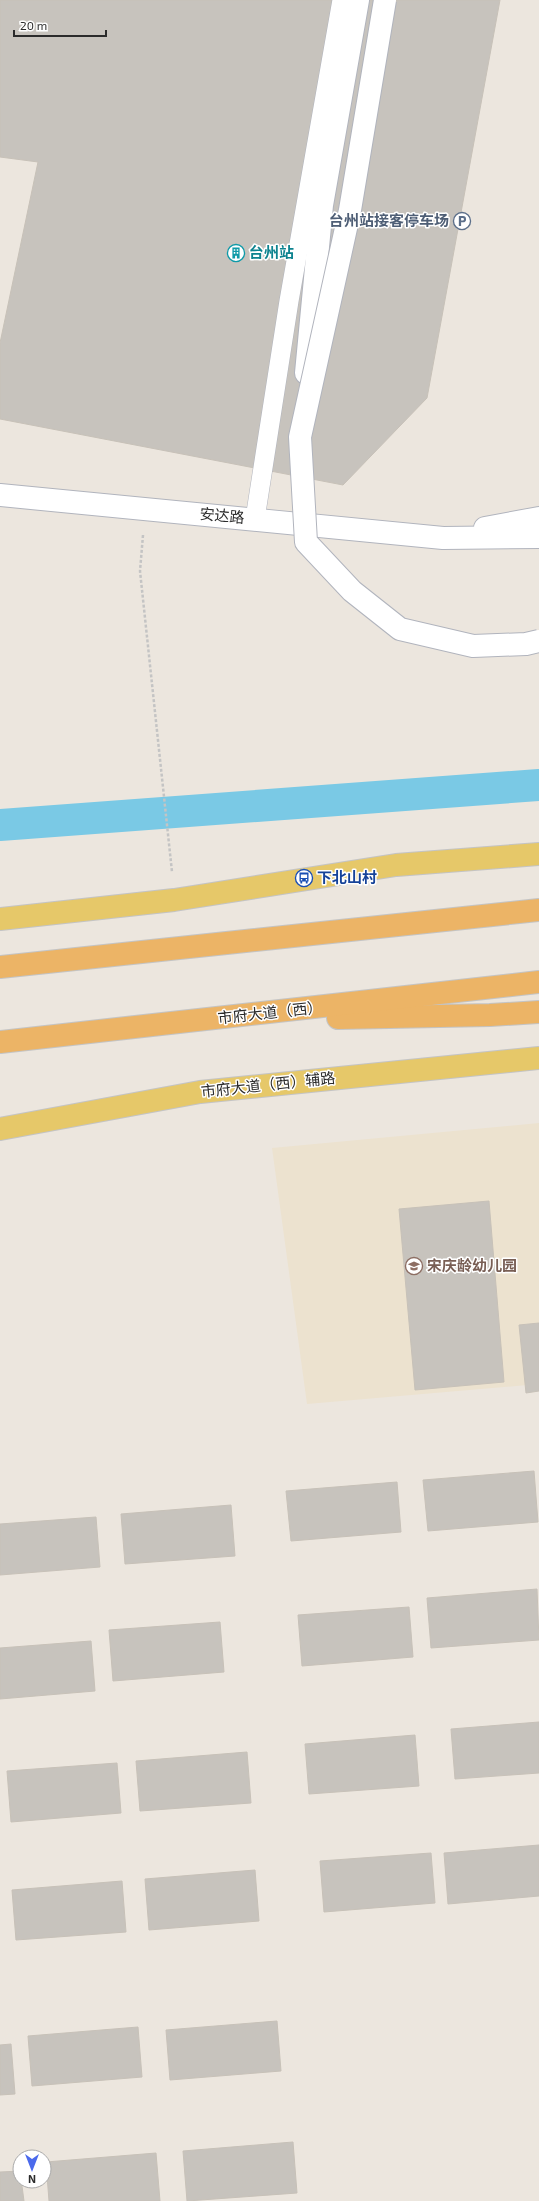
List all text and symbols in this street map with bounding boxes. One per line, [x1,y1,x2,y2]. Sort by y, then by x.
scale bar [14,12,106,38]
text: 20 m [20,18,47,32]
place label: 台州站接客停车场 [329,211,449,229]
parking icon: 台州站接客停车场 [452,211,472,231]
building icon: 台州站 [226,243,246,263]
place label: 台州站 [249,243,294,261]
street label: 安达路 [199,504,245,526]
bus stop icon: 下北山村 [294,868,314,888]
place label: 下北山村 [317,868,377,886]
street label: 市府大道（西） [217,998,323,1026]
street label: 市府大道（西）辅路 [200,1068,336,1100]
school or university icon: 宋庆龄幼儿园 [404,1256,424,1276]
place label: 宋庆龄幼儿园 [427,1256,517,1274]
north arrow [12,2149,52,2189]
text: N [28,2173,36,2186]

